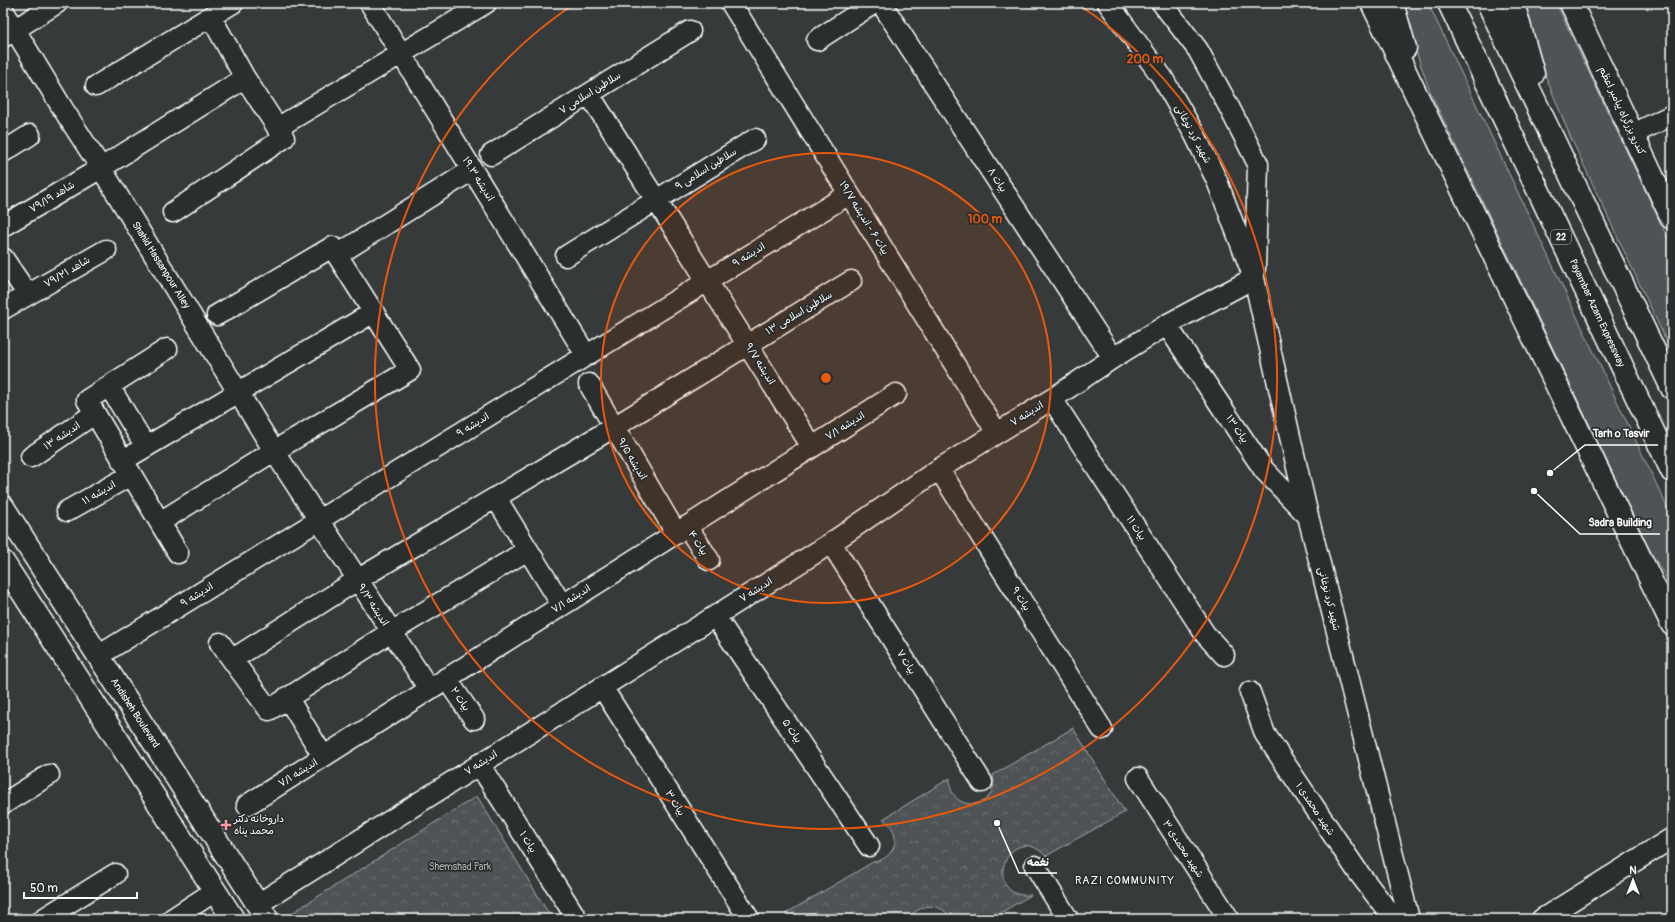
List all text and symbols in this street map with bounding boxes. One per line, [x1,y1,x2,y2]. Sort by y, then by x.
text: 200 m [1127,52,1164,67]
street label: کندرو بزرگراه پیامبر اعظم [1595,65,1648,158]
street label: سلاطین اسلامی ۷ [557,69,624,118]
street label: شهید کرد نوغانی [1172,102,1214,166]
street label: سلاطین اسلامی ۹ [673,145,740,193]
street label: اندیشه ۱۹.۳ [460,155,496,203]
street label: بیات ۸ [985,166,1009,194]
street label: شاهد ۷۹/۱۹ [27,179,77,215]
street label: بیات ۶ - اندیشه ۱۹/۷ [837,179,892,257]
text: 100 m [968,212,1003,227]
street label: Shahid Hassanpour Alley [129,219,193,311]
road number: 22 [1551,230,1571,244]
street label: اندیشه ۹ [731,240,767,270]
street label: شاهد ۷۹/۲۱ [42,254,93,290]
street label: Payambar Azam Expressway [1567,257,1628,369]
street label: سلاطین اسلامی ۱۳ [764,288,835,338]
street label: اندیشه ۹/۷ [743,341,777,387]
centre of rings [819,371,833,385]
street label: اندیشه ۷ [1008,399,1046,429]
street label: اندیشه ۷/۱ [823,409,867,443]
street label: اندیشه ۹ [455,410,491,440]
street label: بیات ۱۳ [1223,413,1251,445]
street label: اندیشه ۱۳ [41,419,83,453]
callout: Tarh o Tasvir [1585,422,1658,445]
text: Tarh o Tasvir [1592,427,1650,440]
street label: اندیشه ۹/۵ [615,436,649,482]
street label: اندیشه ۱۱ [80,479,118,507]
callout: Sadra Building [1580,511,1660,534]
street label: بیات ۱۱ [1124,513,1148,543]
text: Sadra Building [1588,516,1652,529]
street label: بیات ۴ [686,528,710,558]
street label: شهید کرد نوغانی [1314,566,1343,633]
street label: اندیشه ۷ [737,575,775,605]
street label: اندیشه ۹ [179,580,215,610]
street label: اندیشه ۹/۳ [355,582,391,628]
street label: اندیشه ۷/۱ [549,582,593,616]
street label: بیات ۹ [1009,585,1033,613]
street label: بیات ۷ [894,648,918,677]
street label: Andisheh Boulevard [108,676,162,750]
street label: بیات ۲ [448,685,472,713]
street label: بیات ۵ [780,717,804,745]
street label: اندیشه ۷ [462,748,500,778]
street label: اندیشه ۷/۱ [276,756,320,790]
street label: شهید محمدی ۱ [1293,780,1337,838]
street label: بیات ۳ [663,788,687,818]
place label: داروخانه دکتر محمد پناه [233,813,284,837]
street label: شهید محمدی ۳ [1160,818,1206,880]
marker: داروخانه دکتر محمد پناه [221,820,231,830]
street label: بیات ۱ [517,829,539,855]
callout: نغمه [1019,850,1057,873]
text: نغمه [1027,856,1049,869]
north arrow [1613,860,1653,900]
park label: Shemshad Park [429,861,492,873]
text: N [1629,864,1637,877]
scale bar [24,874,137,900]
district label: RAZI COMMUNITY [1075,874,1175,887]
text: 50 m [30,881,58,896]

